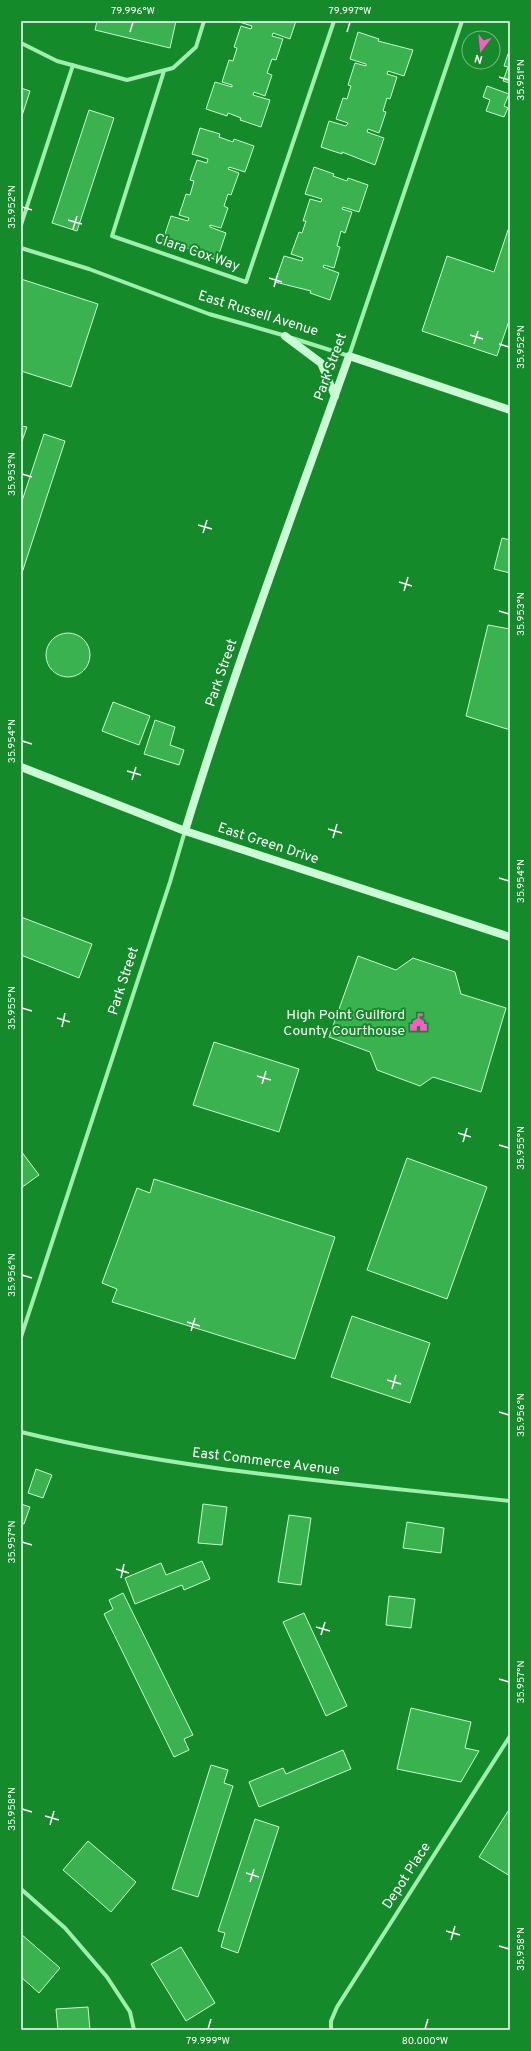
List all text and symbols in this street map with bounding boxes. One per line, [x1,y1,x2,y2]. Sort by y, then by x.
text: 79.996°W [111,5,155,18]
text: 79.997°W [329,5,371,18]
north arrow [461,30,501,70]
text: N [473,51,484,66]
text: 35.951°N [515,59,528,101]
text: 35.952°N [6,185,19,229]
street label: Clara Cox Way [152,230,242,276]
street label: East Russell Avenue [196,288,320,340]
text: 35.952°N [515,325,528,369]
street label: Park Street [311,331,351,403]
text: 35.953°N [6,452,19,496]
text: 35.953°N [515,592,528,636]
street label: Park Street [202,637,242,709]
text: 35.954°N [6,719,19,763]
street label: East Green Drive [215,820,321,868]
text: 35.954°N [515,859,528,903]
street label: Park Street [105,945,143,1017]
text: 35.955°N [6,986,19,1030]
place label: High Point Guilford County Courthouse [283,1007,405,1040]
public building icon: High Point Guilford County Courthouse [408,1013,428,1033]
text: 35.955°N [515,1126,528,1170]
text: 35.956°N [6,1253,19,1297]
text: 35.956°N [515,1393,528,1437]
street label: East Commerce Avenue [191,1445,341,1479]
text: 35.957°N [6,1521,19,1563]
text: 35.957°N [515,1661,528,1703]
text: 35.958°N [6,1787,19,1831]
street label: Depot Place [379,1839,435,1913]
text: 35.958°N [515,1927,528,1971]
text: 79.999°W [186,2035,230,2048]
text: 80.000°W [402,2035,448,2048]

